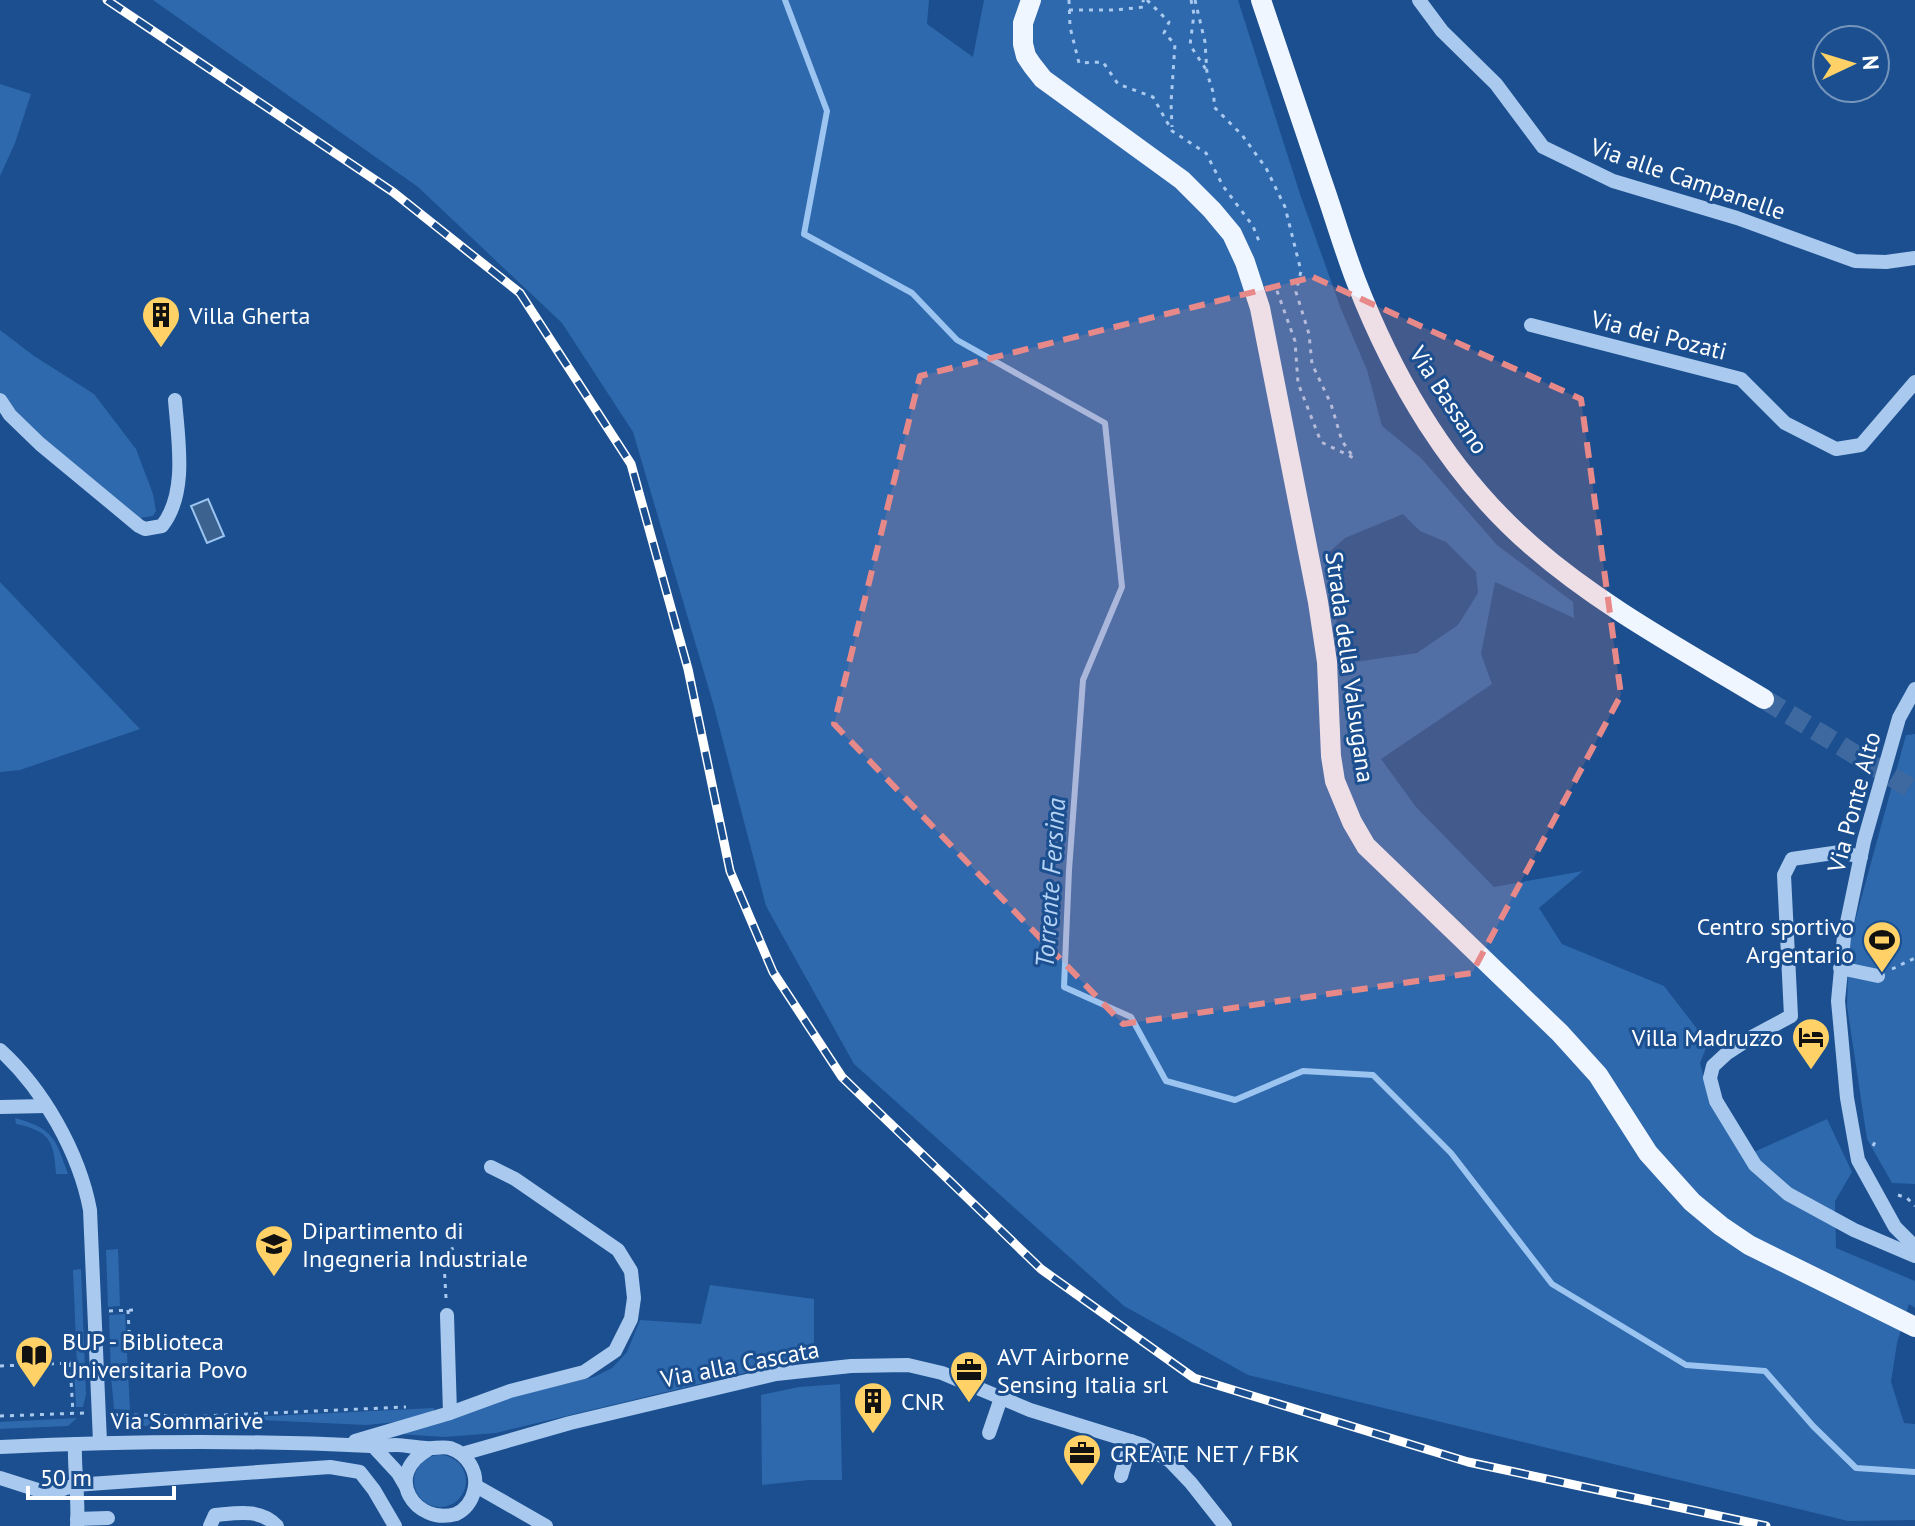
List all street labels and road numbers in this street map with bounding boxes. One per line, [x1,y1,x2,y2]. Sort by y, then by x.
street label: Via alle Campanelle [1586,131,1789,227]
street label: Via dei Pozati [1587,303,1730,367]
street label: Via Bassano [1402,339,1495,460]
street label: Strada della Valsugana [1318,549,1382,785]
street label: Via Ponte Alto [1820,728,1888,877]
street label: Via alla Cascata [657,1333,822,1395]
street label: Via Sommarive [110,1405,263,1436]

